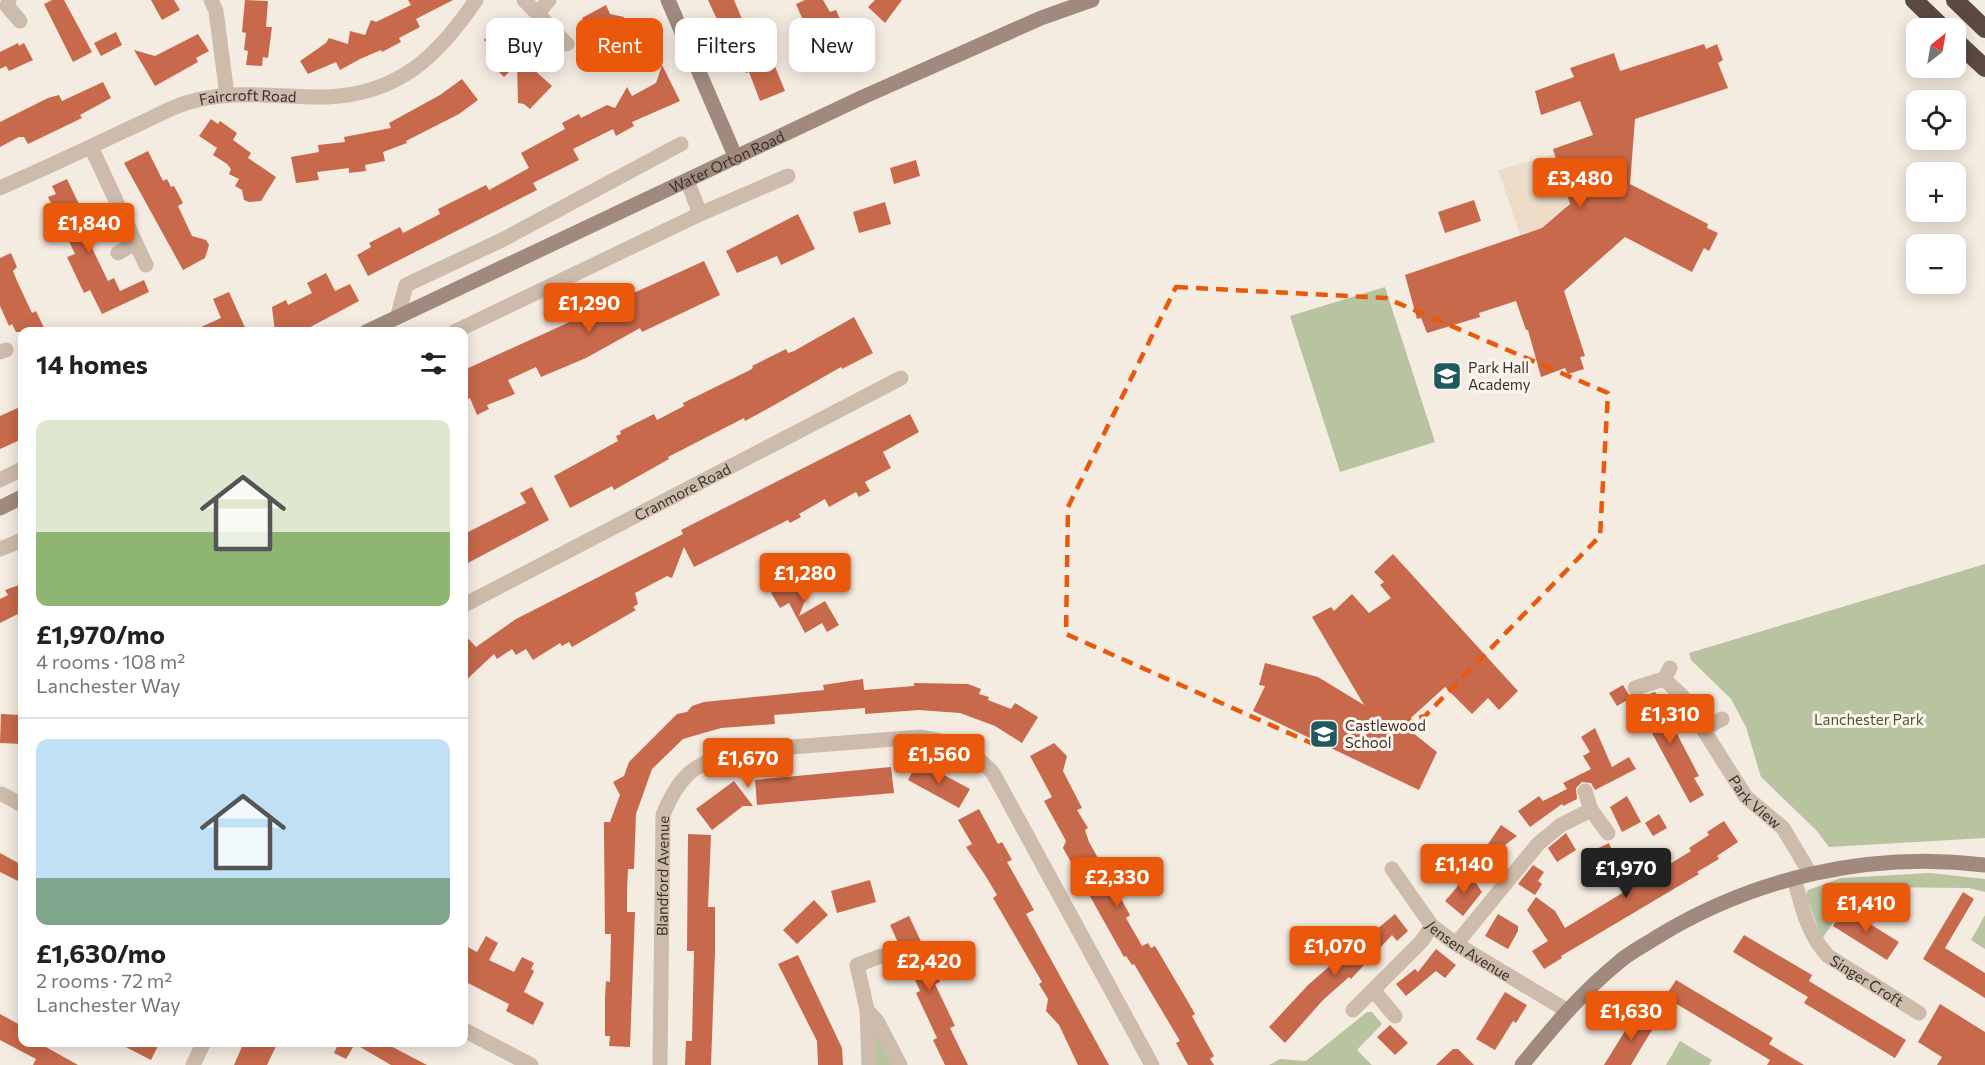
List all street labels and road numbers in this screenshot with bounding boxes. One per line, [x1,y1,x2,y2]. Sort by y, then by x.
street label: Faircroft Road [197,86,297,108]
street label: Water Orton Road [666,127,787,196]
street label: Cranmore Road [631,459,734,524]
street label: Park View [1725,772,1785,832]
street label: Blandford Avenue [653,816,672,936]
street label: Jensen Avenue [1422,917,1515,984]
street label: Singer Croft [1827,951,1907,1010]

